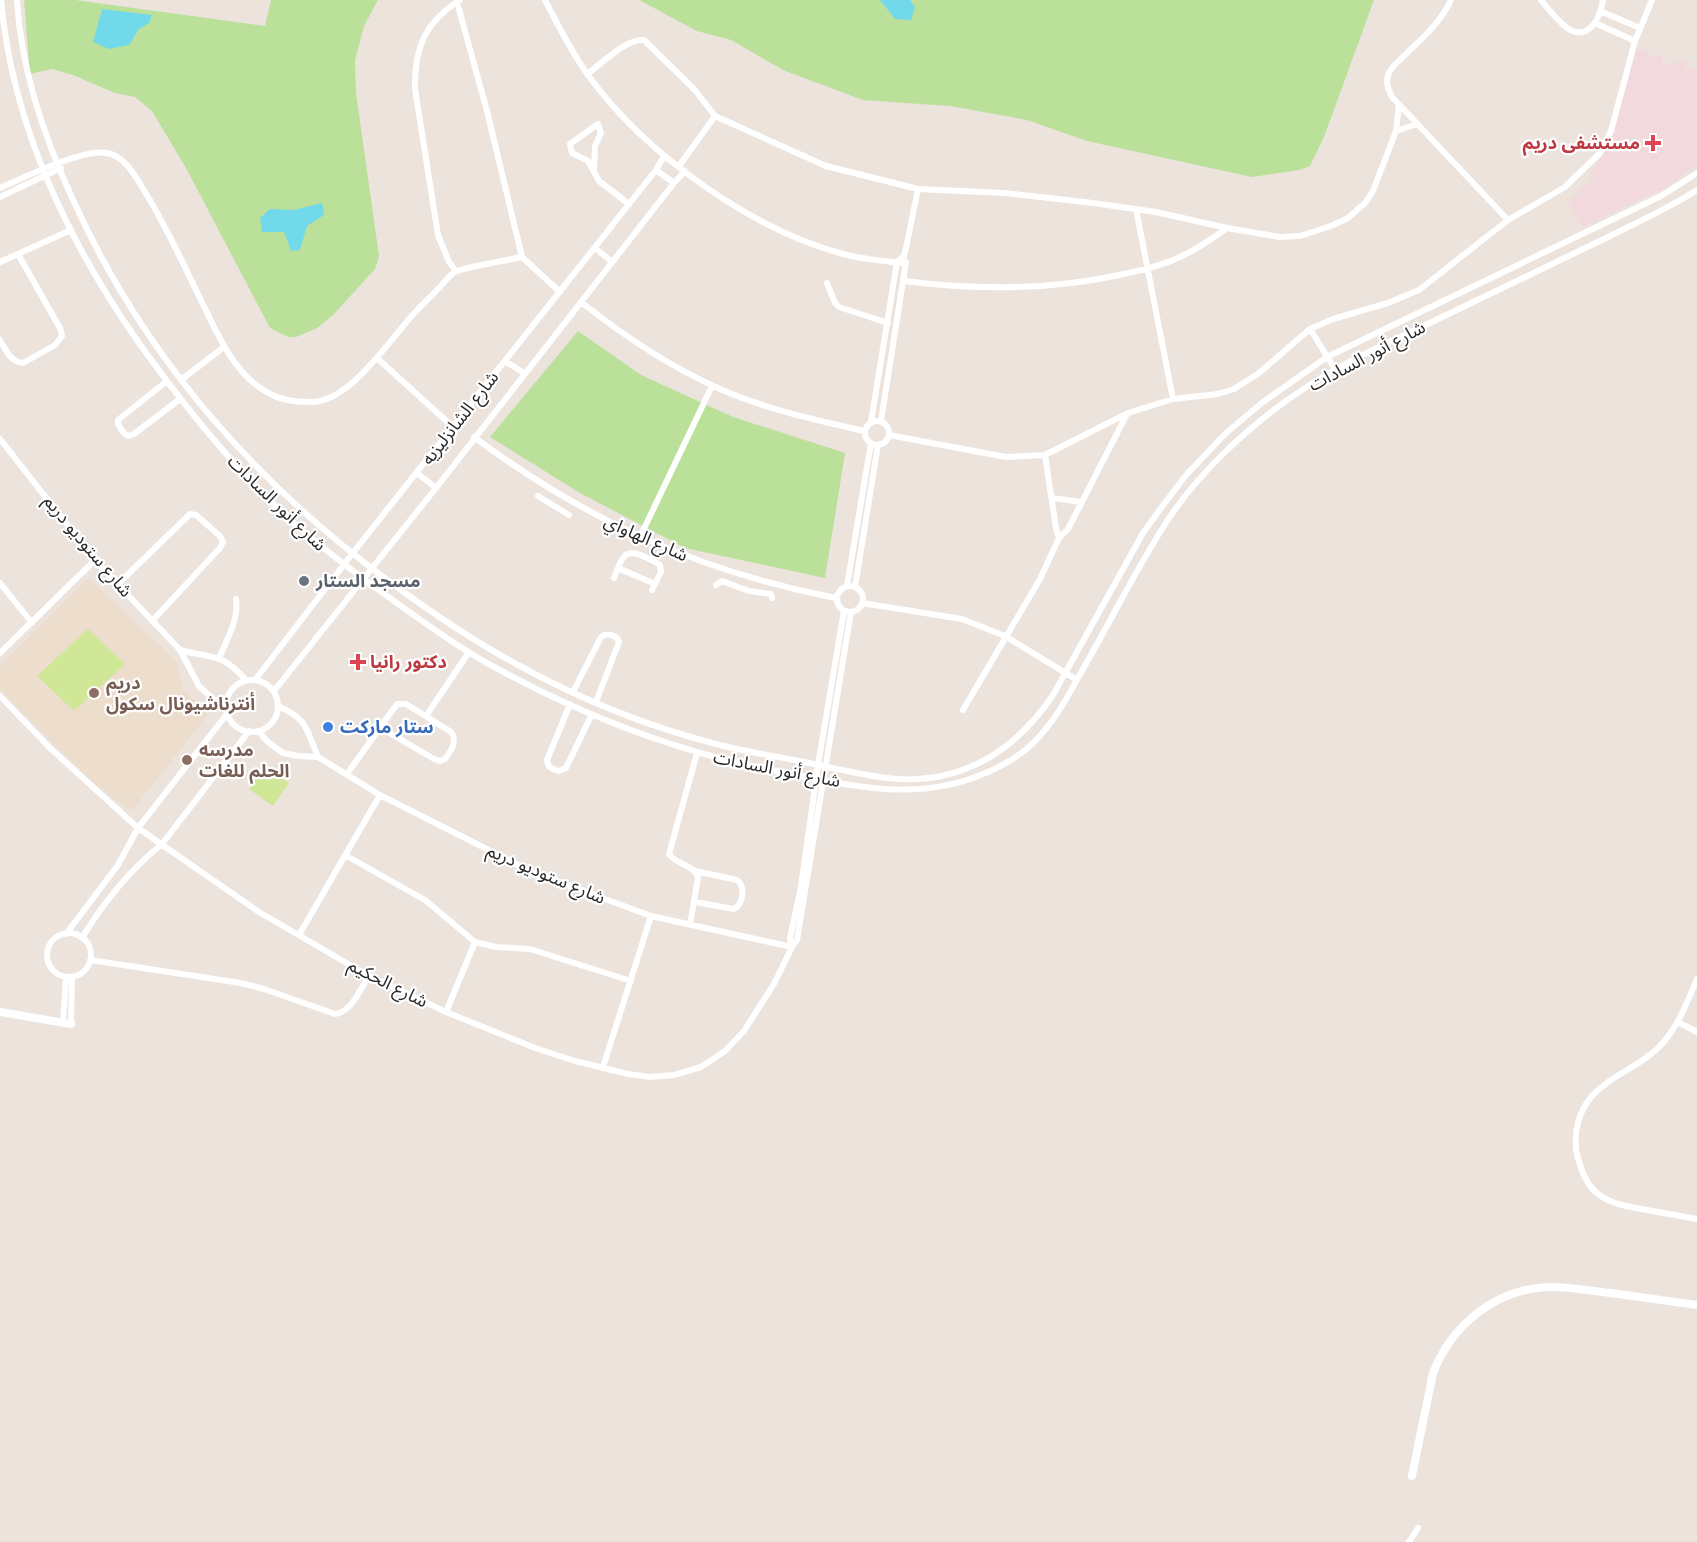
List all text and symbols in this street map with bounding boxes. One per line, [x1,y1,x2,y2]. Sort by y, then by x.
place label: مستشفى دريم [1523,131,1640,156]
marker: مستشفى دريم [1644,134,1662,152]
street label: شارع أنور السادات [1304,315,1431,399]
street label: شارع الشانزليزيه [416,366,506,471]
street label: شارع أنور السادات [221,450,332,558]
street label: شارع ستوديو دريم [37,490,138,604]
street label: شارع الهاواي [600,509,692,569]
place label: مسجد الستار [315,569,420,592]
marker: مسجد الستار [297,574,311,588]
place label: دكتور رانيا [370,650,447,673]
marker: دكتور رانيا [351,655,365,669]
place label: دريم أنترناشيونال سكول [106,671,255,715]
marker: دريم أنترناشيونال سكول [87,686,101,700]
place label: ستار ماركت [340,715,434,738]
marker: ستار ماركت [321,720,335,734]
place label: مدرسه الحلم للغات [199,738,289,784]
street label: شارع أنور السادات [711,745,843,795]
marker: مدرسه الحلم للغات [180,753,194,767]
street label: شارع ستوديو دريم [482,838,609,912]
street label: شارع الحكيم [343,953,432,1015]

